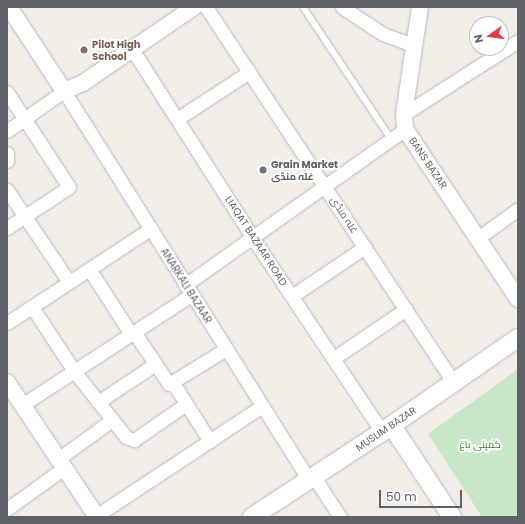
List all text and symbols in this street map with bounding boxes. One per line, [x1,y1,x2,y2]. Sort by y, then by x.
north arrow [469,16,509,56]
text: N [470,33,487,45]
place label: Pilot High School [92,38,140,62]
marker: Pilot High School [79,45,89,55]
street label: BANS BAZAR [406,135,450,191]
place label: Grain Market غلہ منڈی [271,158,338,182]
marker: Grain Market غلہ منڈی [258,165,268,175]
street label: LIAQAT BAZAAR ROAD [223,194,289,288]
street label: غلہ منڈی [328,194,360,236]
street label: ANARKALI BAZAAR [158,246,214,326]
street label: MUSLIM BAZAR [353,404,419,454]
park label: کمپنی باغ [459,439,501,451]
scale bar [381,482,464,508]
text: 50 m [386,488,417,505]

